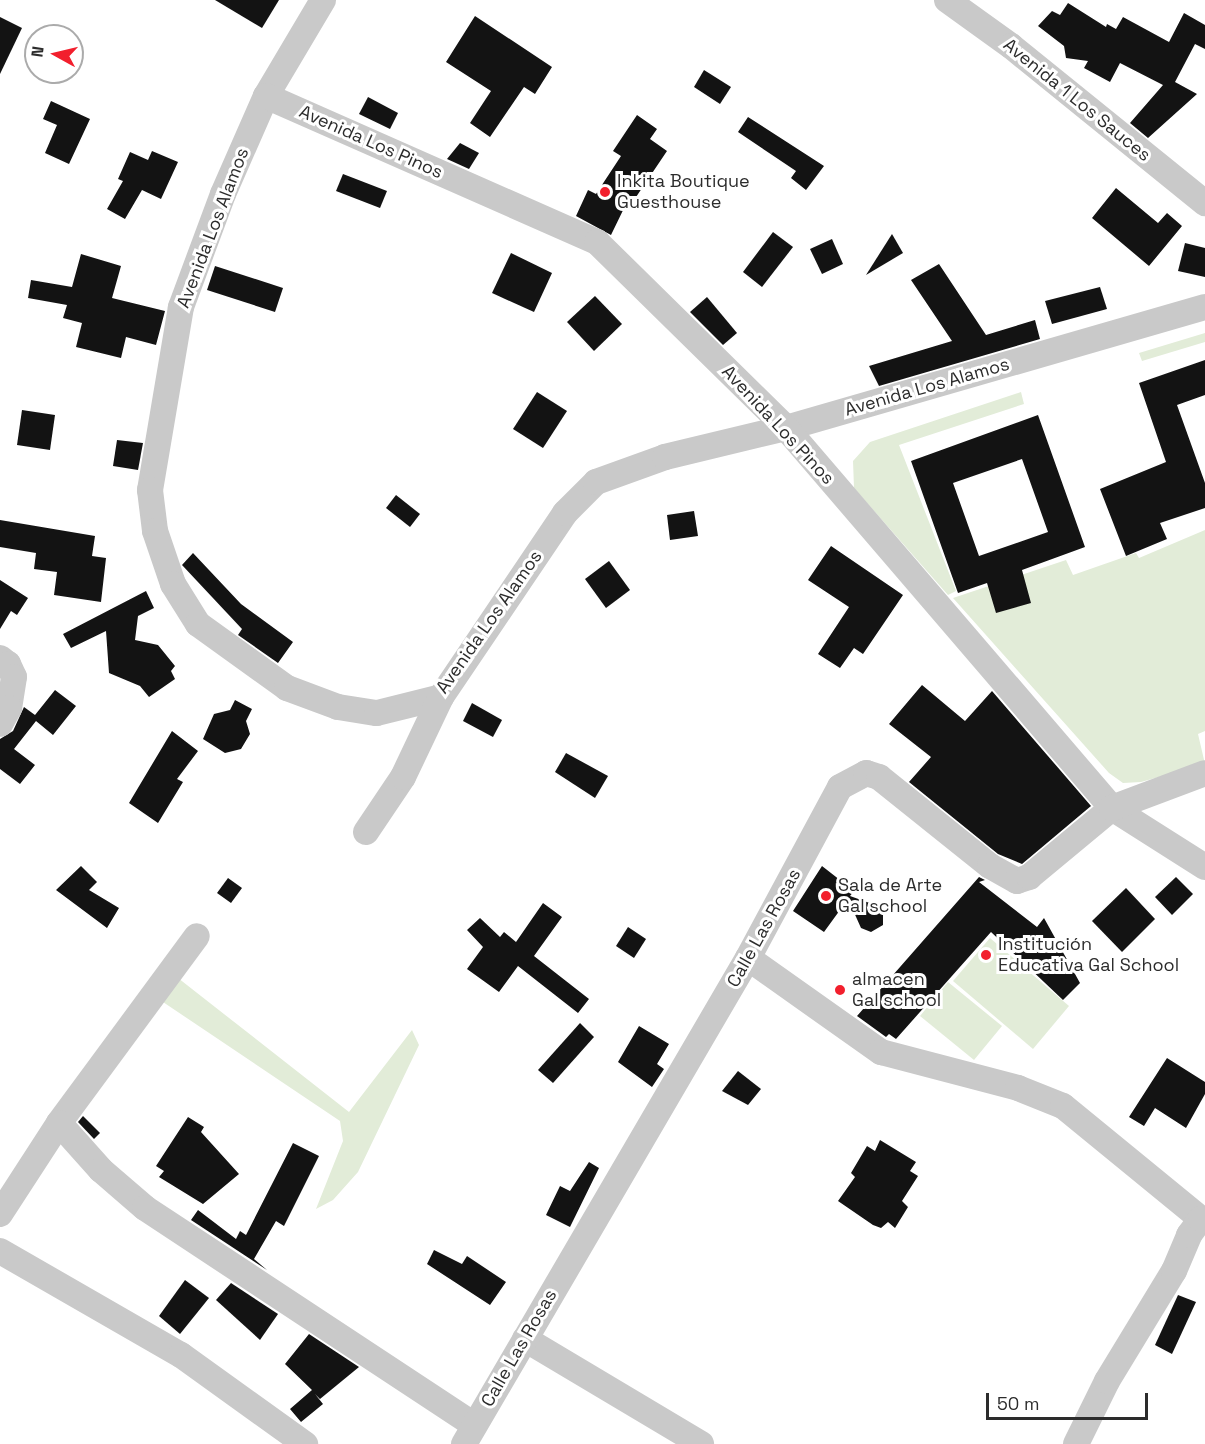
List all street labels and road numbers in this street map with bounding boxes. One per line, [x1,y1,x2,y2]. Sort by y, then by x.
street label: Avenida 1 Los Sauces [999,34,1155,166]
street label: Avenida Los Pinos [296,101,446,183]
street label: Avenida Los Alamos [172,145,254,311]
street label: Avenida Los Alamos [842,353,1012,421]
street label: Avenida Los Pinos [717,361,839,489]
street label: Avenida Los Alamos [431,546,547,698]
street label: Calle Las Rosas [723,865,805,991]
street label: Calle Las Rosas [477,1285,561,1411]

